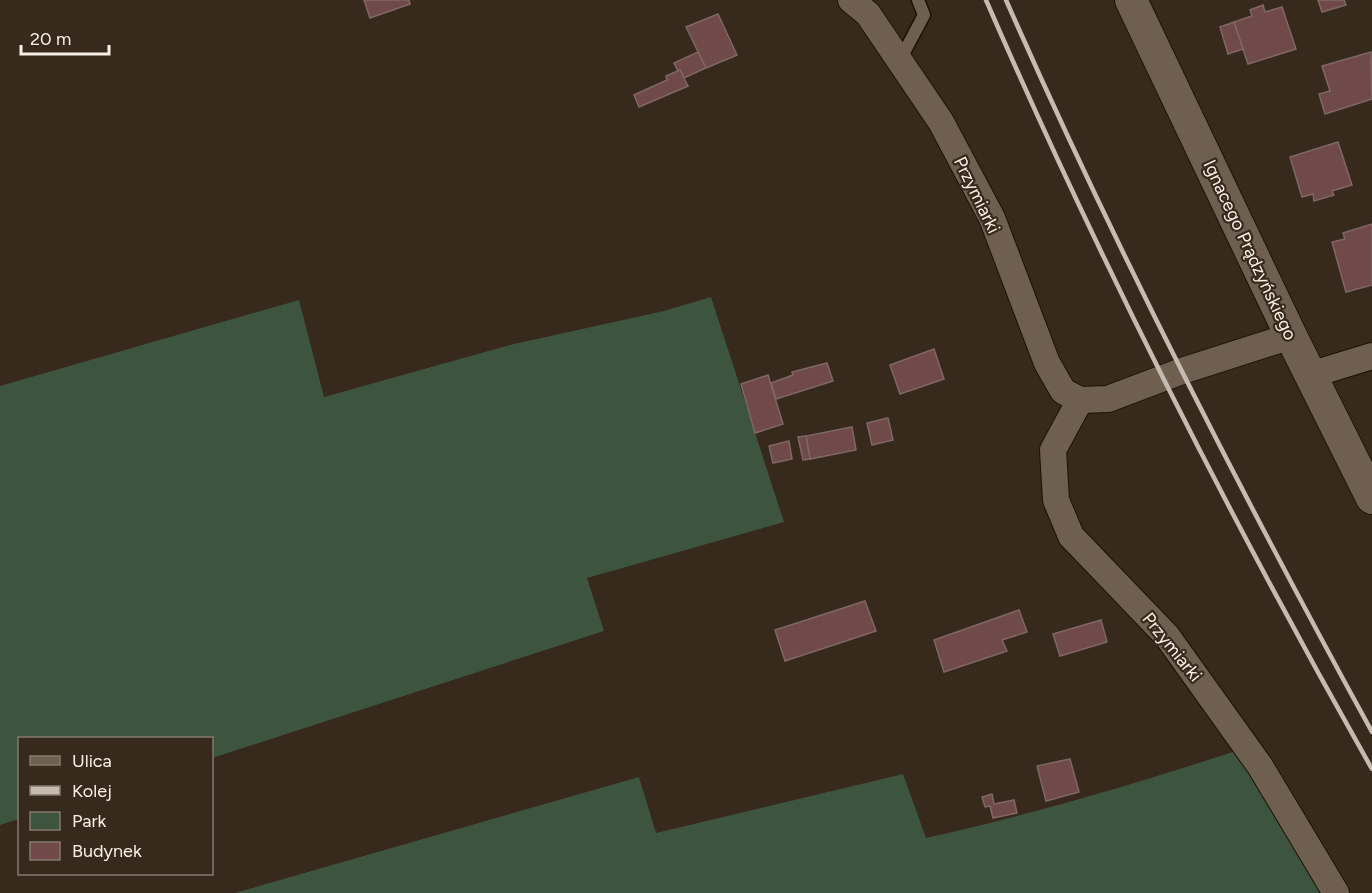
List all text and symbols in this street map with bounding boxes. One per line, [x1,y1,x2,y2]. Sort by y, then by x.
scale bar [21,18,110,56]
text: 20 m [30,28,71,50]
street label: Przymiarki [949,153,1005,237]
street label: Ignacego Prądzyńskiego [1199,156,1301,344]
street label: Przymiarki [1138,608,1206,686]
legend [18,737,213,875]
text: Ulica [72,750,112,772]
text: Kolej [72,780,112,802]
text: Park [72,810,107,832]
text: Budynek [72,840,142,862]

